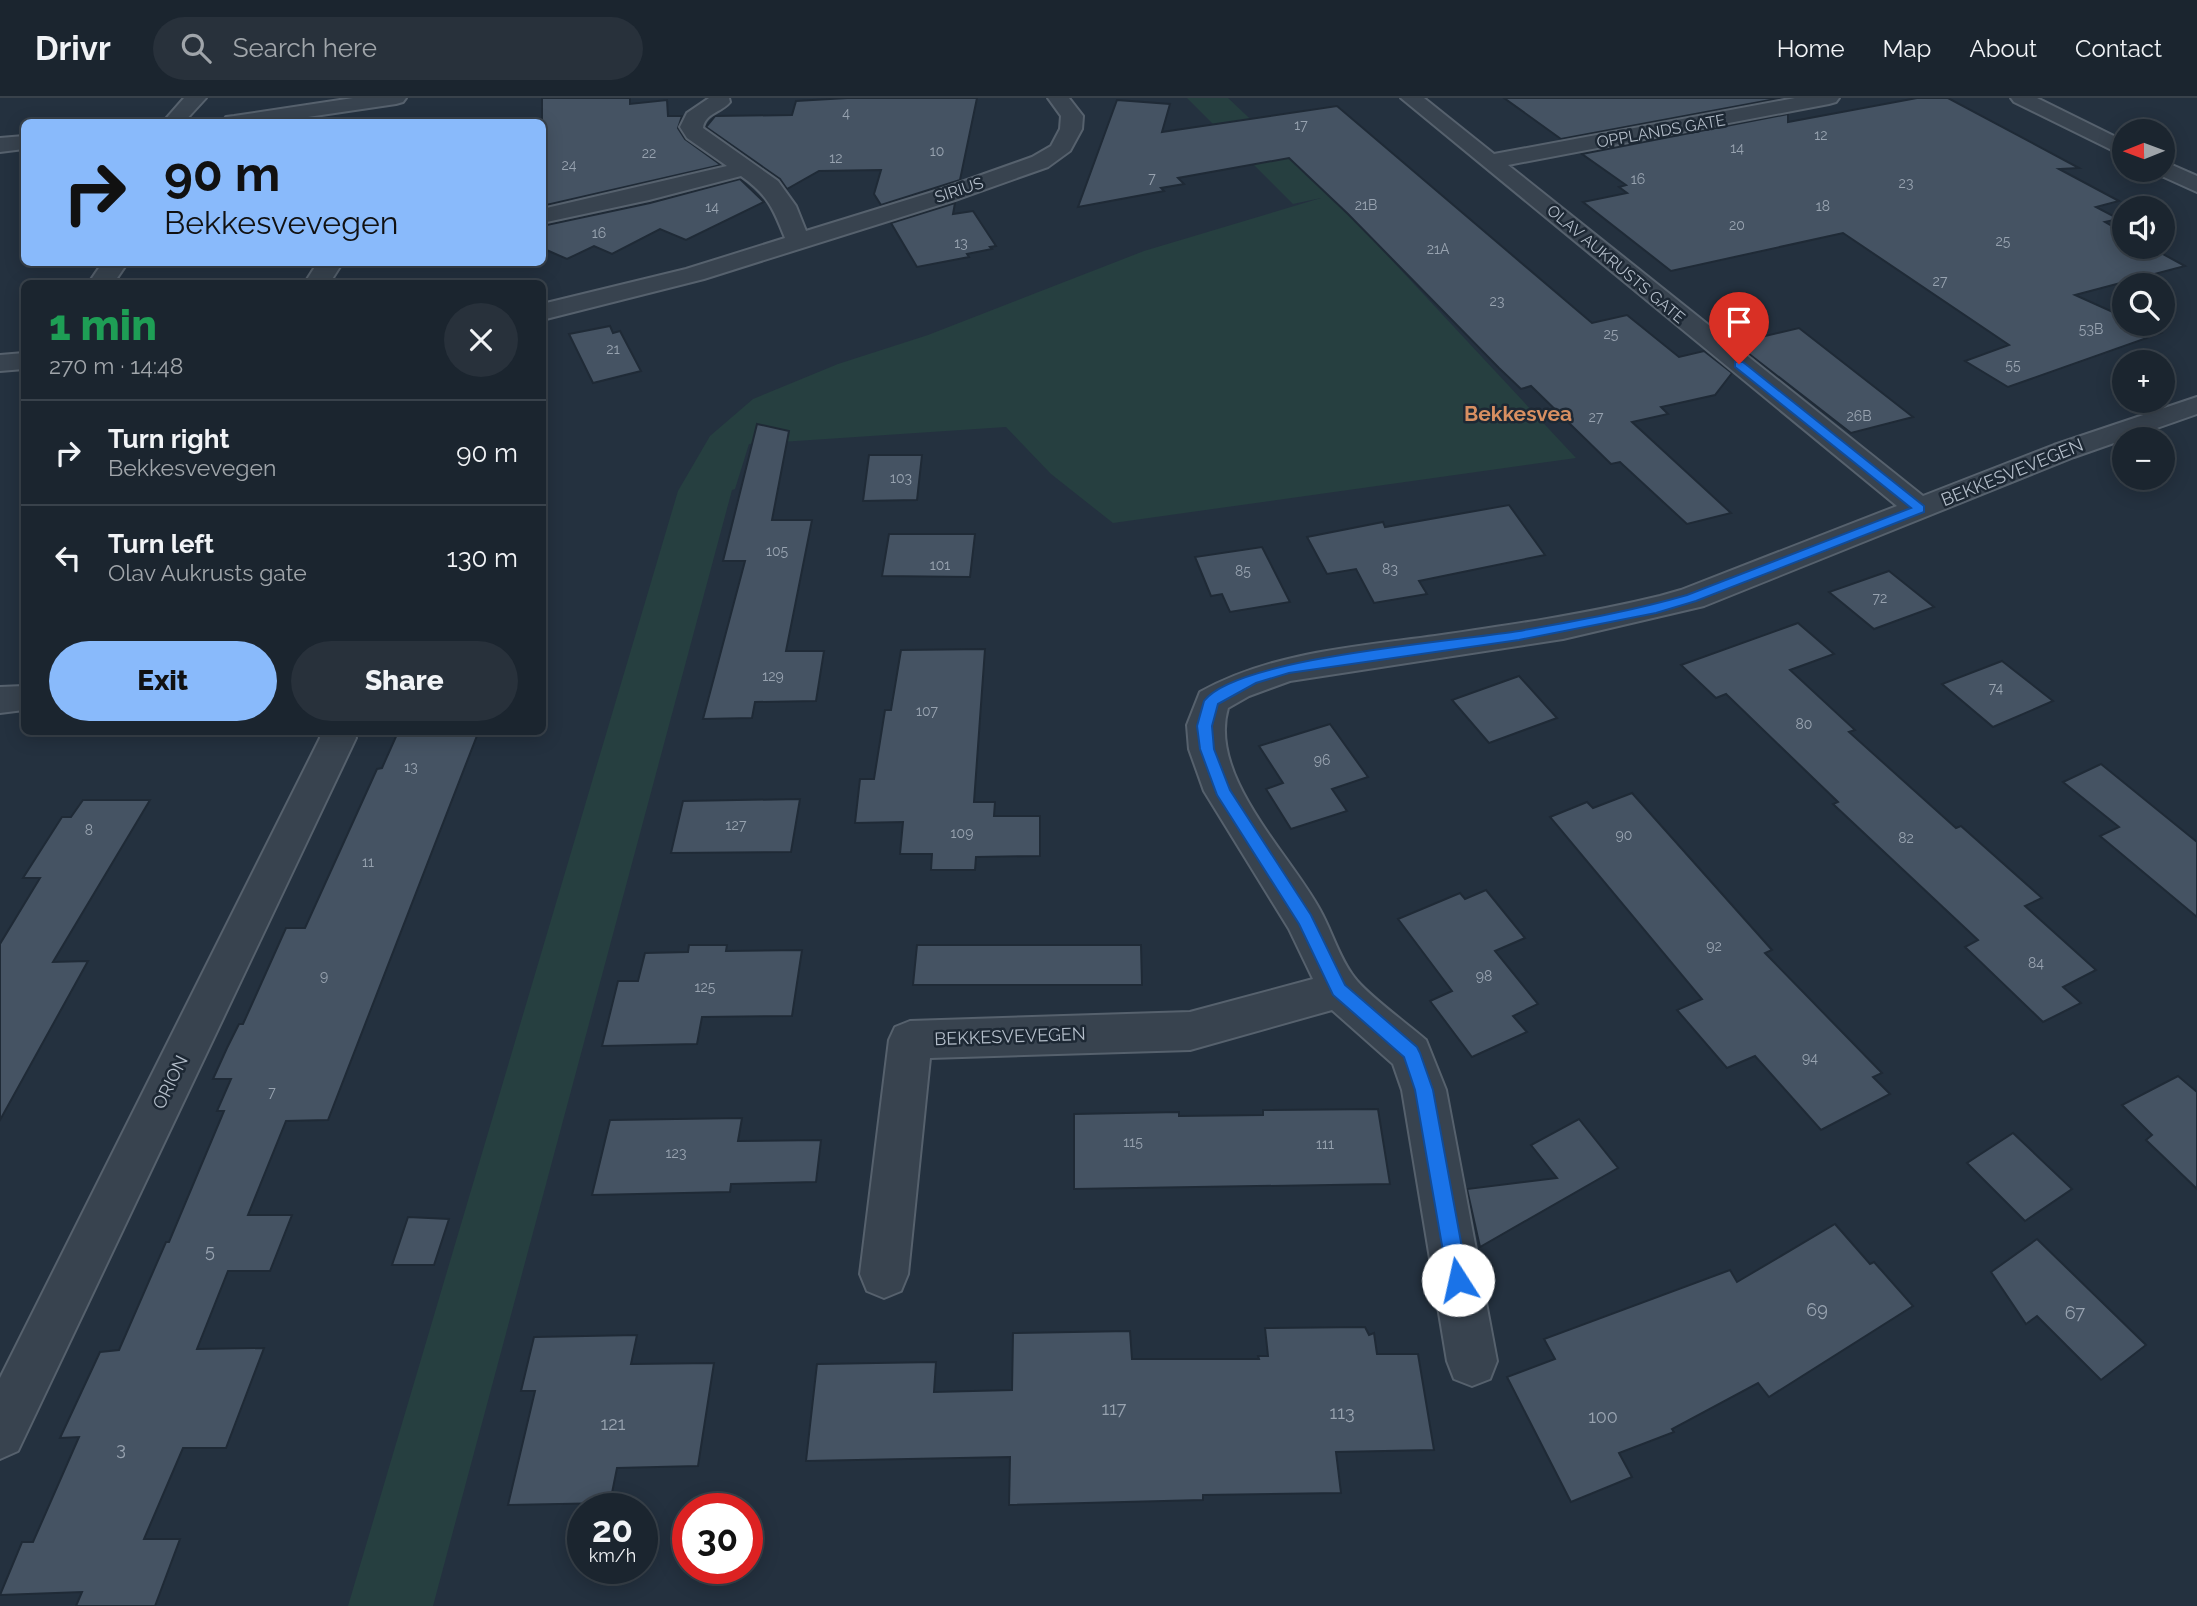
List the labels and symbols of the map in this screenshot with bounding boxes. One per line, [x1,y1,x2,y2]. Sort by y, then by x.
house number: 4 [842,105,850,121]
street label: OPPLANDS GATE [1595,110,1727,152]
house number: 17 [1294,117,1308,133]
north arrow [2112,119,2175,182]
house number: 12 [1814,127,1828,143]
house number: 14 [1730,140,1744,156]
house number: 10 [930,143,944,159]
house number: 22 [642,145,656,161]
house number: 12 [829,150,843,166]
house number: 24 [562,157,577,173]
house number: 7 [1148,170,1156,186]
house number: 16 [1631,171,1645,187]
street label: SIRIUS [932,173,986,207]
house number: 23 [1899,175,1913,191]
house number: 21B [1355,197,1377,213]
house number: 18 [1816,198,1830,214]
house number: 14 [705,199,719,215]
street label: OLAV AUKRUSTS GATE [1543,201,1689,327]
house number: 20 [1729,217,1745,233]
house number: 16 [592,225,606,241]
house number: 25 [1996,233,2011,249]
house number: 13 [954,235,968,251]
house number: 21A [1427,241,1450,257]
house number: 27 [1933,273,1948,289]
pin [1709,292,1769,364]
house number: 23 [1490,293,1504,309]
house number: 53B [2079,321,2103,337]
house number: 25 [1604,326,1619,342]
house number: 21 [606,341,620,357]
house number: 55 [2005,357,2021,373]
district label: Bekkesvea [1464,401,1572,426]
house number: 26B [1846,408,1872,424]
house number: 27 [1589,409,1604,425]
street label: BEKKESVEVEGEN [1938,434,2086,510]
house number: 103 [890,470,912,486]
house number: 105 [766,543,788,559]
house number: 101 [930,557,950,573]
house number: 83 [1382,561,1398,577]
house number: 85 [1235,563,1251,579]
house number: 72 [1873,590,1887,606]
house number: 129 [762,668,784,684]
house number: 74 [1989,680,2004,696]
house number: 107 [916,703,938,719]
house number: 80 [1796,716,1812,732]
house number: 96 [1314,752,1330,768]
house number: 13 [404,759,418,775]
house number: 127 [726,817,747,833]
house number: 8 [85,822,93,838]
house number: 109 [951,825,973,841]
house number: 90 [1616,827,1632,843]
house number: 82 [1898,830,1914,846]
house number: 11 [362,854,374,870]
house number: 92 [1706,938,1722,954]
house number: 84 [2028,955,2044,971]
house number: 9 [320,968,328,984]
house number: 98 [1476,968,1492,984]
house number: 125 [695,979,716,995]
street label: BEKKESVEVEGEN [934,1023,1086,1049]
house number: 94 [1802,1050,1818,1066]
street label: ORION [148,1052,192,1112]
house number: 7 [268,1084,276,1100]
house number: 115 [1123,1134,1143,1150]
house number: 111 [1316,1136,1334,1152]
house number: 123 [666,1145,686,1161]
house number: 5 [205,1240,215,1261]
position arrow [1421,1243,1495,1317]
house number: 69 [1806,1299,1828,1320]
house number: 67 [2065,1302,2086,1323]
house number: 117 [1102,1398,1127,1419]
house number: 113 [1329,1402,1355,1423]
house number: 100 [1588,1406,1618,1427]
house number: 121 [601,1413,626,1434]
house number: 3 [116,1438,126,1459]
speed limit sign: 30 [672,1493,763,1584]

